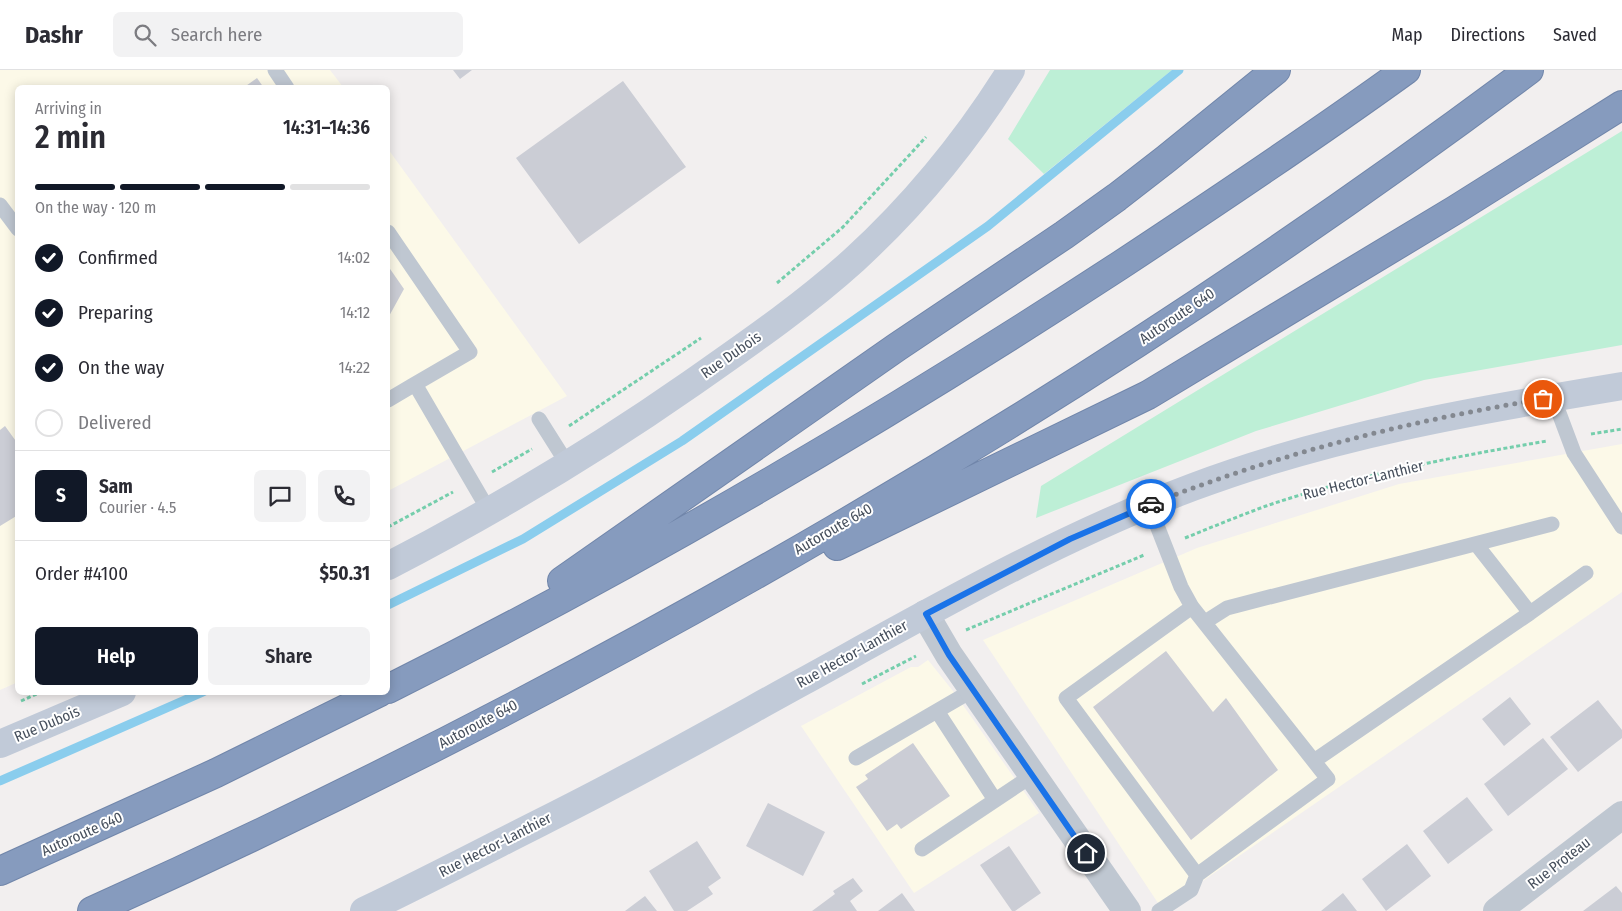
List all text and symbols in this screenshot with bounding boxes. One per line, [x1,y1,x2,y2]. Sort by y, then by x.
search box [113,12,463,57]
text: Dashr [25,21,83,49]
icon: search [131,21,159,49]
text: Search here [171,23,262,46]
text: Map [1391,24,1423,46]
text: Directions [1451,24,1525,46]
text: Saved [1553,24,1597,46]
text: Arriving in [35,99,102,118]
text: 14:31–14:36 [283,116,370,139]
text: 2 min [35,118,106,156]
text: On the way · 120 m [35,198,156,217]
icon: check [35,244,63,272]
text: Confirmed [78,246,158,269]
text: 14:02 [337,248,370,267]
street label: Autoroute 640 [1136,284,1218,348]
icon: check [35,299,63,327]
text: Preparing [78,301,153,324]
text: 14:12 [340,303,370,322]
street label: Rue Dubois [697,328,765,382]
icon: check [35,354,63,382]
text: On the way [78,356,164,379]
text: 14:22 [339,358,370,377]
pin [1522,378,1564,420]
icon: bag [1529,385,1557,413]
text: Delivered [78,411,152,434]
street label: Rue Hector-Lanthier [1301,456,1426,504]
button: chat [254,470,306,522]
button: phone [318,470,370,522]
text: Sam [99,475,133,498]
courier [1126,479,1176,529]
text: S [56,484,66,507]
icon: car [1137,490,1165,518]
text: Courier · 4.5 [99,498,176,517]
street label: Autoroute 640 [791,499,875,559]
text: Order #4100 [35,562,128,585]
text: $50.31 [320,562,370,585]
street label: Rue Hector-Lanthier [794,616,911,692]
button: Help [35,627,198,685]
button: Share [208,627,370,685]
street label: Autoroute 640 [435,696,521,752]
street label: Rue Dubois [11,702,83,746]
street label: Autoroute 640 [39,808,125,860]
street label: Rue Hector-Lanthier [436,809,555,881]
pin [1065,832,1107,874]
street label: Rue Proteau [1524,833,1594,893]
icon: home [1072,839,1100,867]

